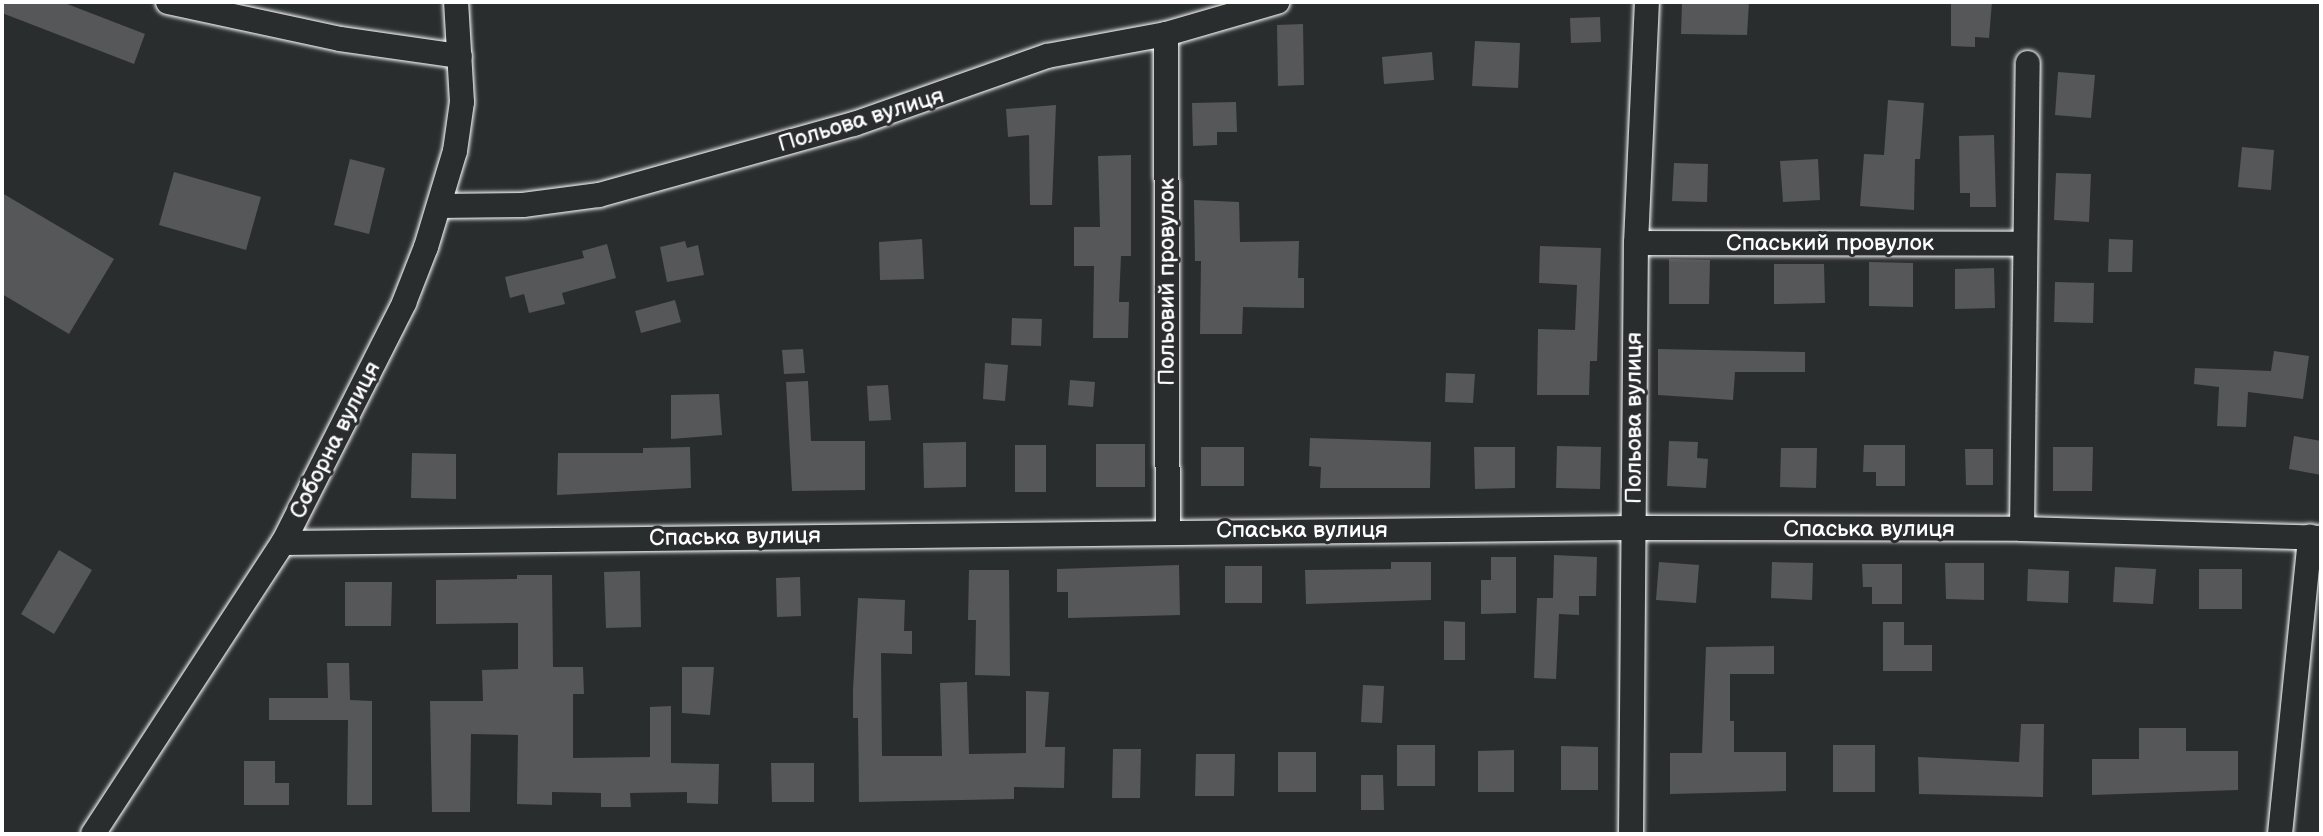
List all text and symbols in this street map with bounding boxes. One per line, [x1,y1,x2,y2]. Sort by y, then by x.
street label: Польова вулиця [775,82,947,158]
street label: Польовий провулок [1153,178,1181,386]
street label: Спаський провулок [1726,229,1934,257]
street label: Польова вулиця [1620,332,1648,504]
street label: Соборна вулиця [283,357,387,523]
street label: Спаська вулиця [1783,515,1955,543]
street label: Спаська вулиця [1216,516,1388,544]
street label: Спаська вулиця [649,522,821,552]

